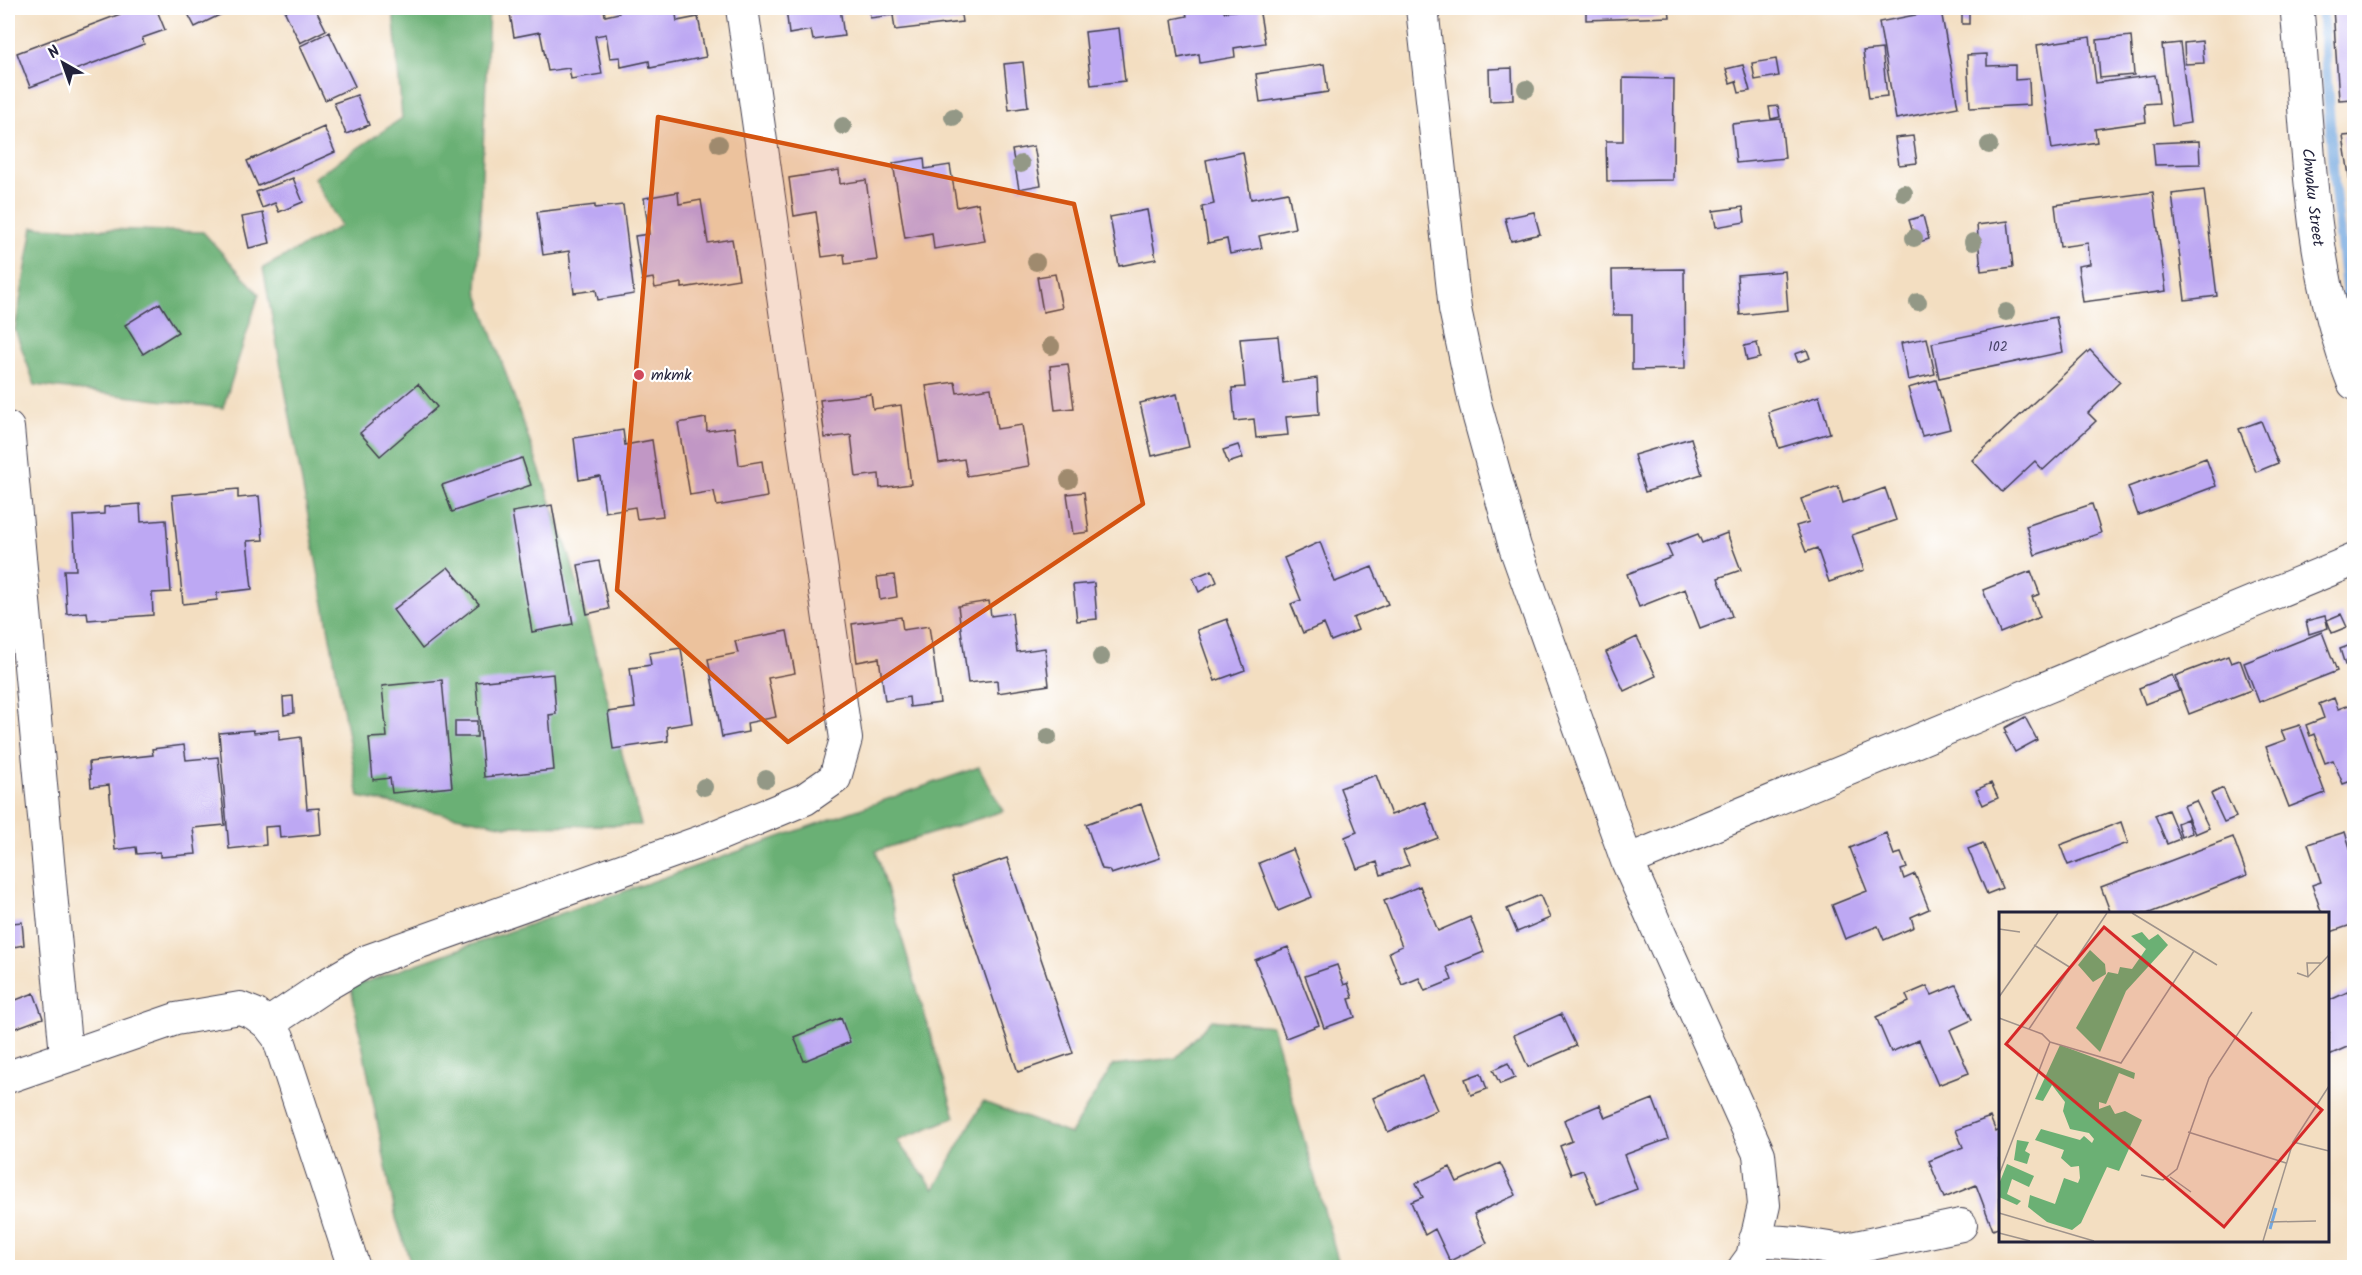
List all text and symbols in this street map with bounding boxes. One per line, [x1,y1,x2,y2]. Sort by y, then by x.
north arrow [33,33,93,93]
text: N [42,40,66,65]
street label: Chwaku Street [2295,147,2331,249]
house number: 102 [1988,336,2008,358]
place label: mkmk [651,363,692,388]
marker: mkmk [632,368,646,382]
inset map [1999,912,2329,1242]

